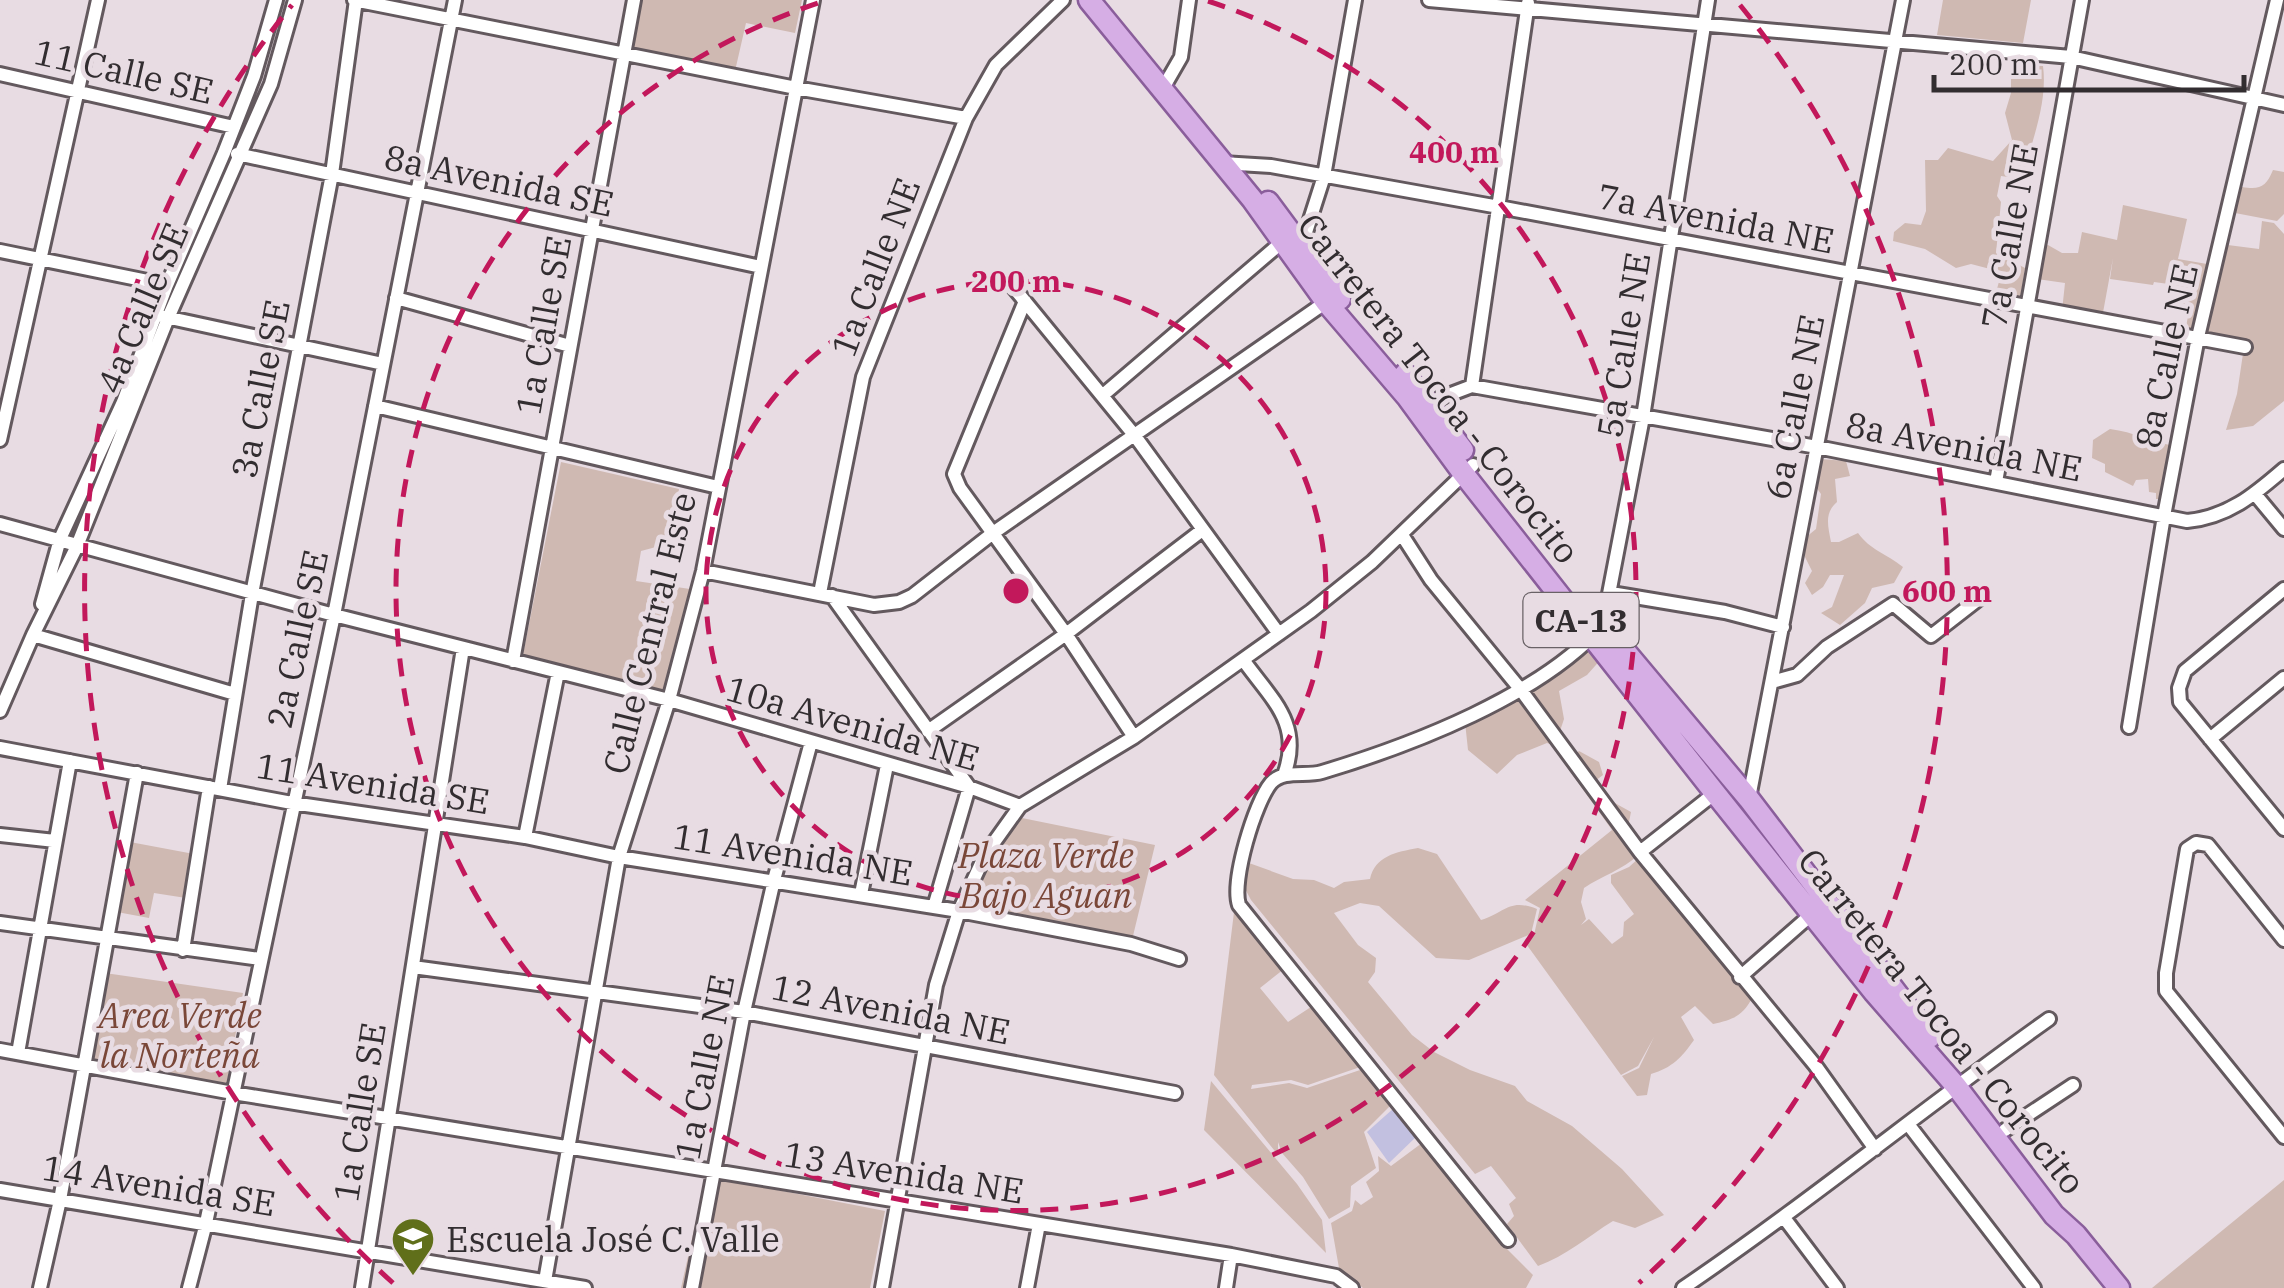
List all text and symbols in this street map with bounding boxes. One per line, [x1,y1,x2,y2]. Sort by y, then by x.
street label: 11 Calle SE [30,28,218,114]
scale bar [1934,30,2244,92]
text: 200 m [1949,44,2039,83]
text: 400 m [1409,132,1499,171]
street label: 8a Avenida SE [380,133,618,227]
street label: 7a Calle NE [1970,140,2048,332]
street label: 1a Calle NE [820,171,930,363]
street label: 7a Avenida NE [1594,173,1838,263]
street label: Carretera Tocoa - Corocito [1288,204,1590,572]
street label: 4a Calle SE [86,216,198,400]
street label: 1a Calle SE [505,232,581,418]
street label: 5a Calle NE [1586,249,1660,441]
street label: 8a Calle NE [2124,260,2208,452]
text: 200 m [971,261,1061,300]
street label: 3a Calle SE [220,296,300,482]
street label: 6a Calle NE [1754,311,1834,503]
street label: 8a Avenida NE [1842,401,2086,491]
street label: Calle Central Este [592,487,706,779]
street label: 2a Calle SE [256,546,338,732]
text: 600 m [1902,571,1992,610]
centre of rings [998,573,1034,609]
road number: CA-13 [1524,593,1638,647]
street label: 10a Avenida NE [721,665,985,781]
street label: 11 Avenida SE [253,742,493,824]
street label: 11 Avenida NE [670,812,916,896]
park label: Plaza Verde Bajo Aguan [957,832,1134,918]
street label: Carretera Tocoa - Corocito [1788,839,2096,1203]
street label: 12 Avenida NE [768,963,1014,1055]
street label: 1a Calle NE [664,971,744,1163]
park label: Area Verde la Norteña [96,992,262,1078]
street label: 1a Calle SE [322,1019,396,1205]
street label: 13 Avenida NE [781,1130,1027,1214]
street label: 14 Avenida SE [39,1144,279,1226]
school or university icon: Escuela José C. Valle [390,1216,436,1277]
place label: Escuela José C. Valle [446,1216,780,1262]

